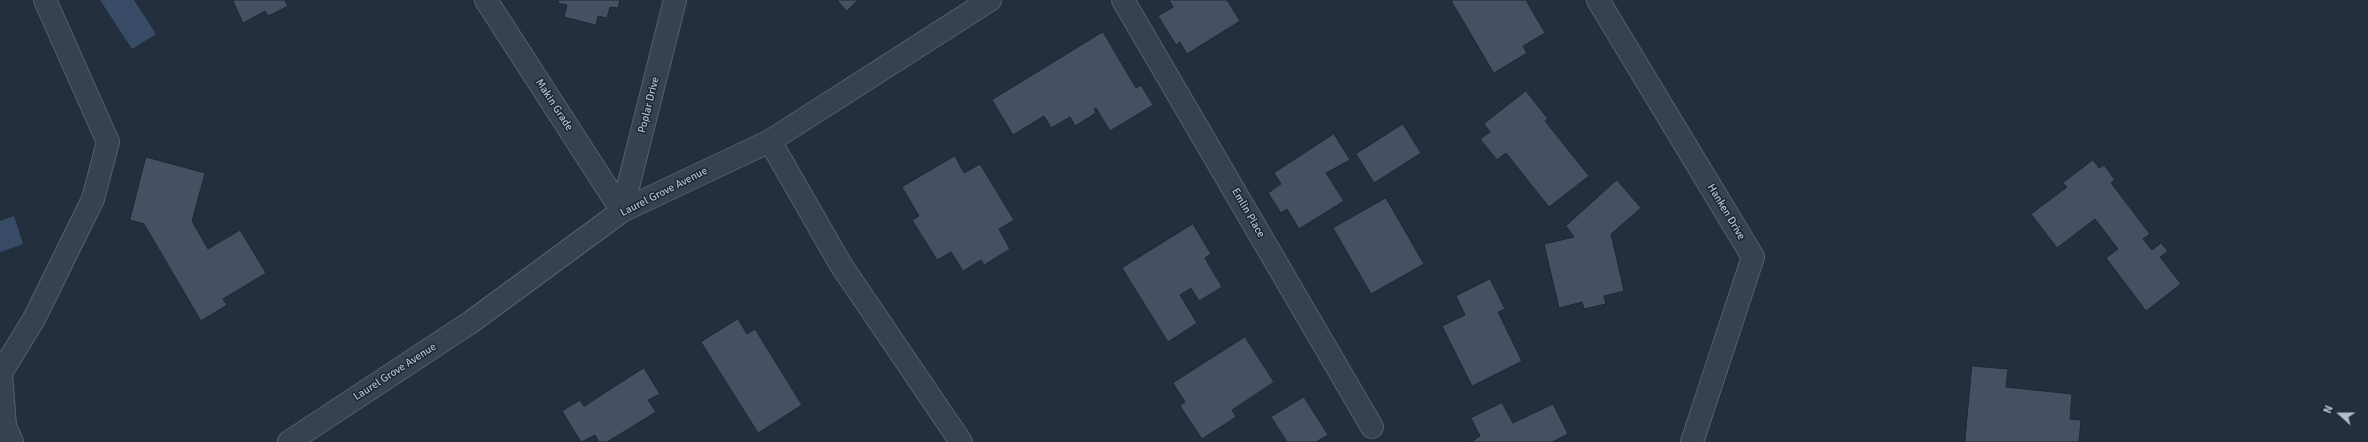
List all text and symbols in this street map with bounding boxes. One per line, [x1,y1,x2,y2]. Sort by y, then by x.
street label: Poplar Drive [636,76,662,134]
street label: Makin Grade [532,77,576,133]
street label: Laurel Grove Avenue [618,164,710,220]
street label: Hanken Drive [1704,182,1748,242]
street label: Emlin Place [1228,186,1268,240]
street label: Laurel Grove Avenue [351,340,439,404]
north arrow [2320,394,2360,434]
text: N [2321,404,2336,415]

